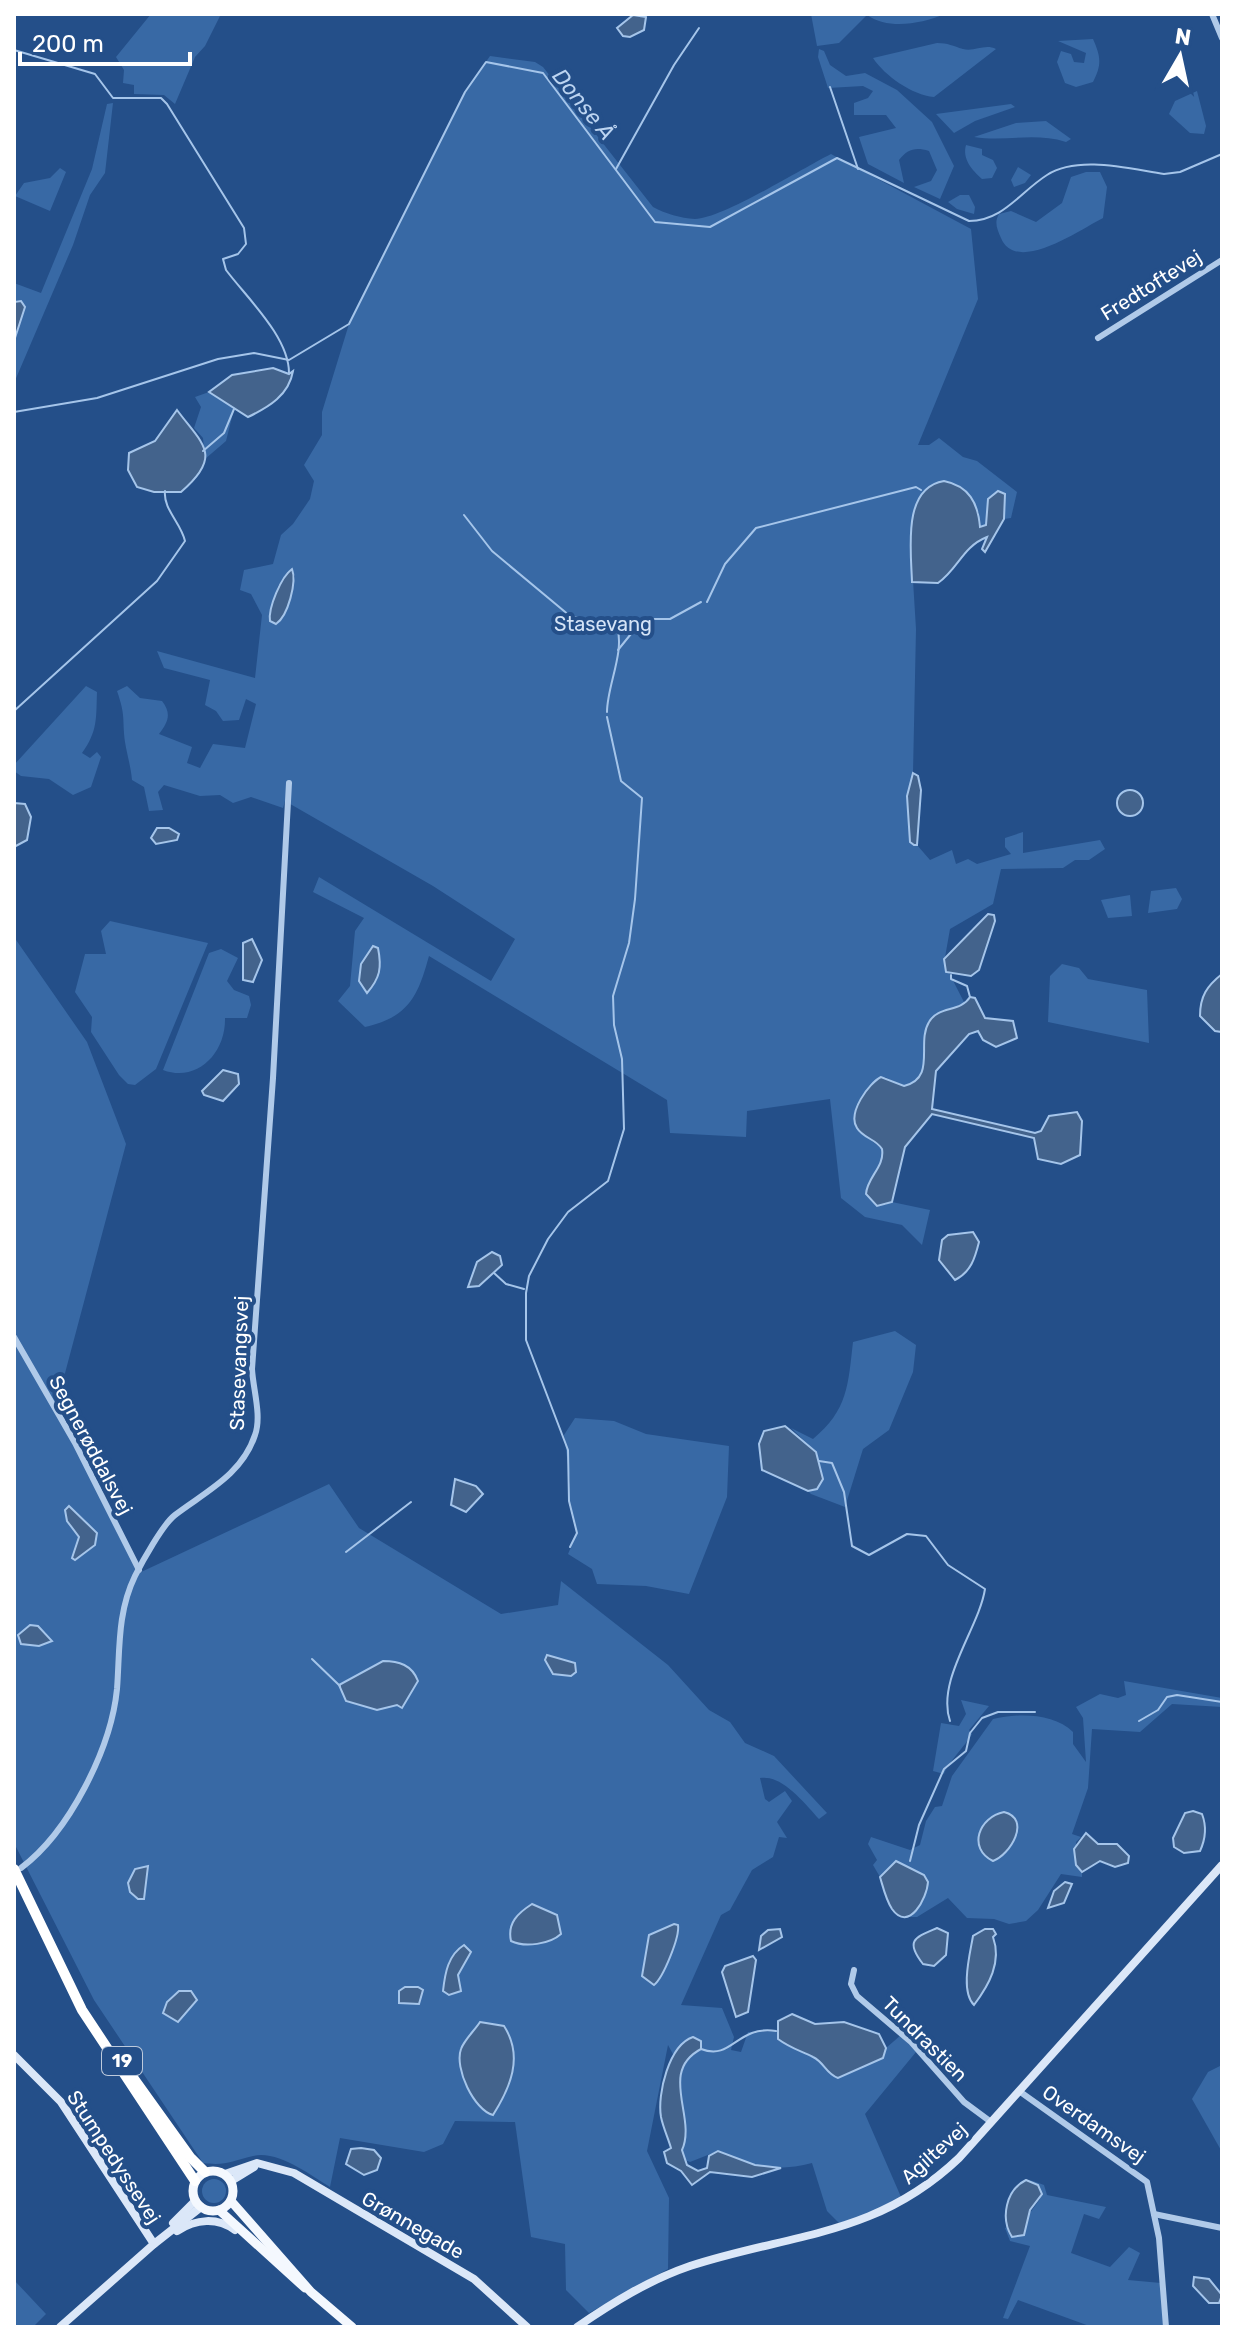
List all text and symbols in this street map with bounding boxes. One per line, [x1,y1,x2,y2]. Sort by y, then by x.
scale bar [20,16,190,66]
north arrow [1140,16,1220,96]
text: N [1173,22,1193,51]
text: 200 m [32,30,104,58]
water label: Donse Å [547,63,621,146]
street label: Fredtoftevej [1096,245,1206,325]
park label: Stasevang [554,612,652,636]
street label: Stasevangsvej [225,1295,253,1431]
street label: Segnerøddalsvej [44,1371,138,1519]
street label: Tundrastien [877,1991,973,2087]
road number: 19 [102,2047,142,2075]
street label: Overdamsvej [1038,2080,1150,2168]
street label: Stumpedyssevej [62,2086,166,2228]
street label: Agiltevej [896,2117,972,2189]
street label: Grønnegade [358,2186,468,2264]

